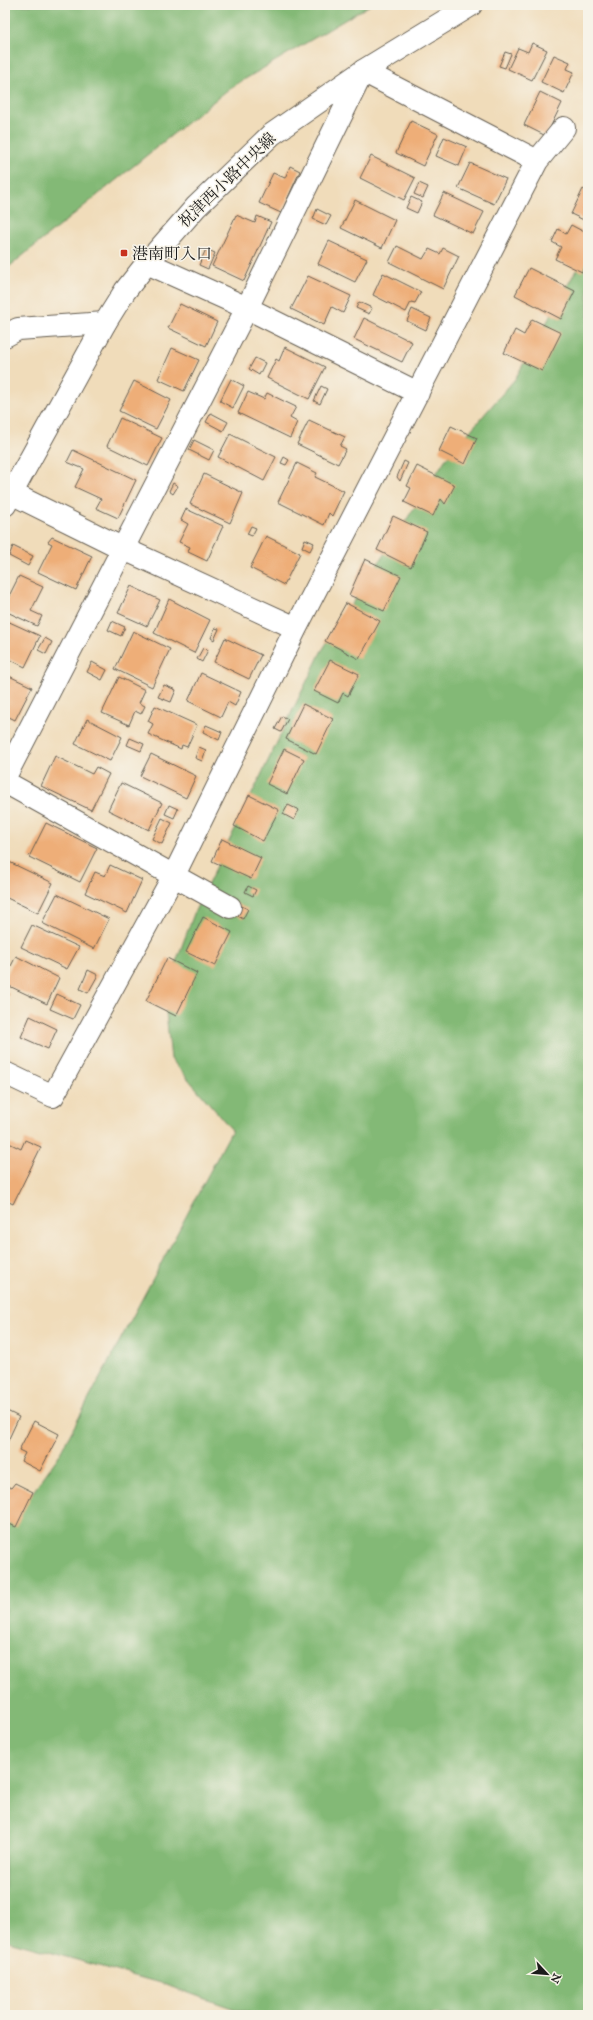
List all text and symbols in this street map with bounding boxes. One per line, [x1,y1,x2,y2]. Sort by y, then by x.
street label: 祝津西小路中央線 [174,129,280,231]
place label: 港南町入口 [132,244,212,263]
marker: 港南町入口 [119,248,129,258]
north arrow [527,1954,567,1994]
text: N [547,1971,563,1986]

